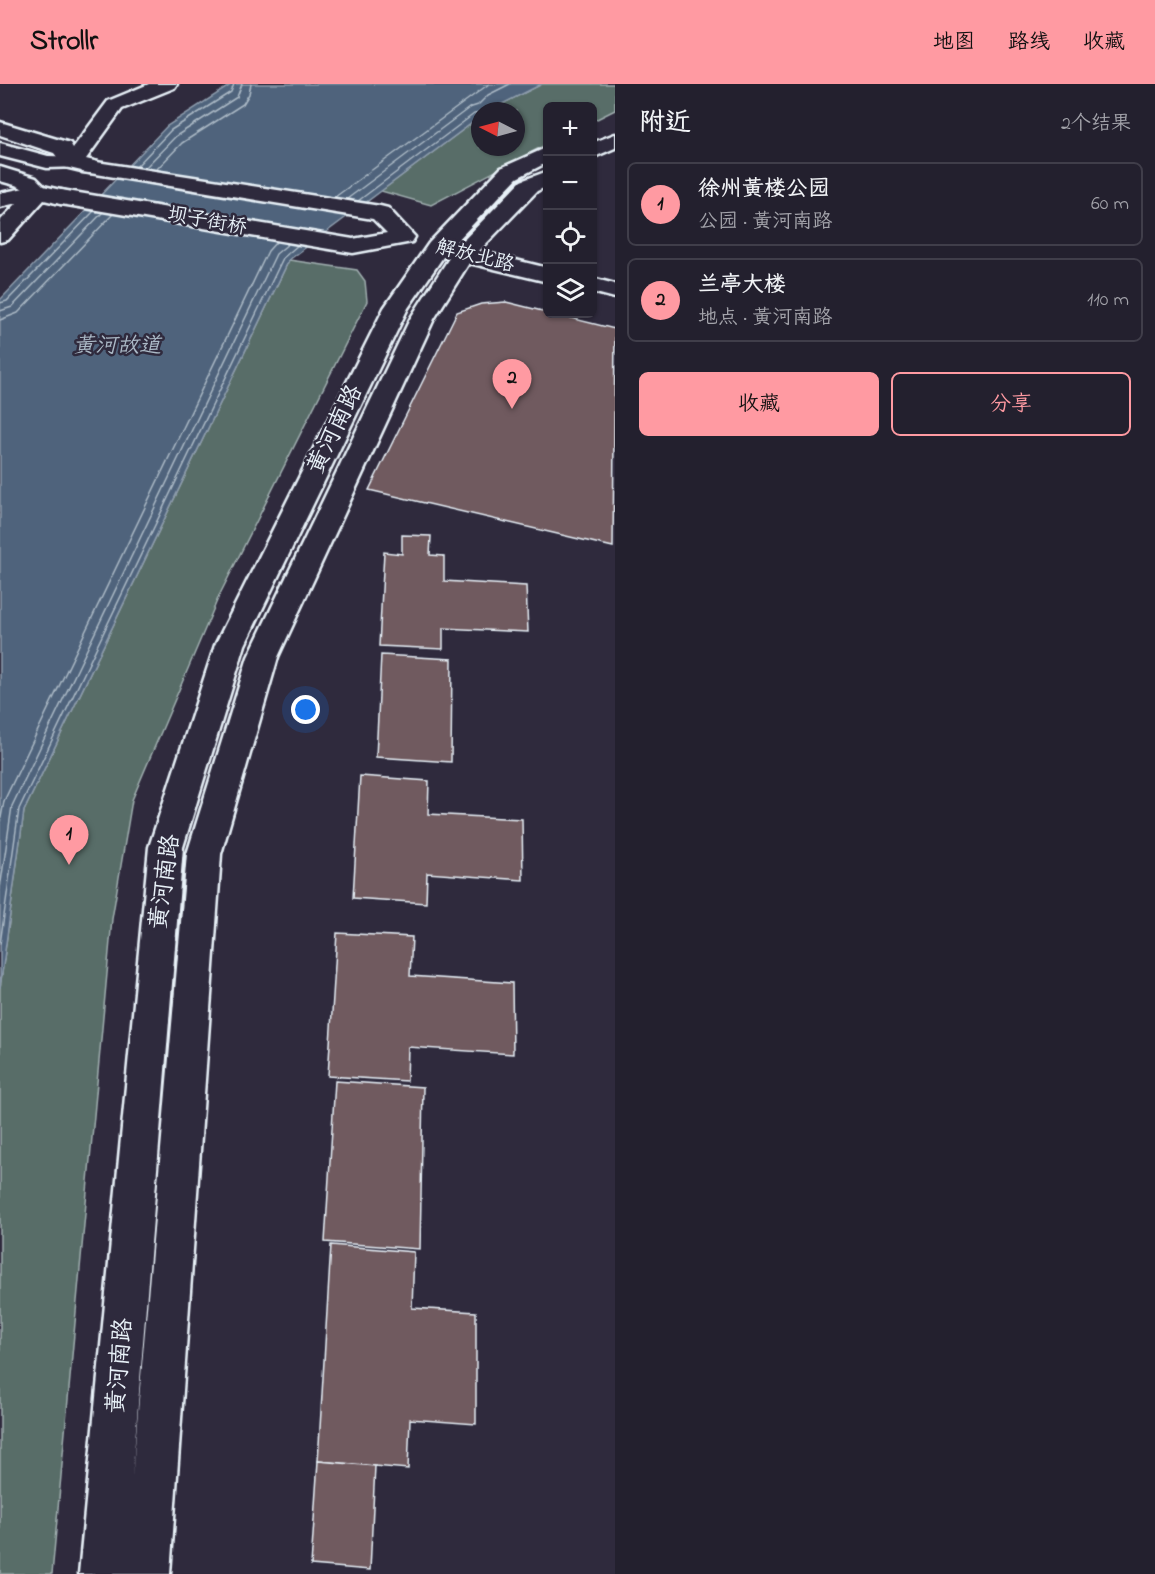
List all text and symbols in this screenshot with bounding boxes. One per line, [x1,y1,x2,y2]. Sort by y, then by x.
text: Strollr [30,22,98,63]
text: 地图 [933,28,975,58]
text: 路线 [1008,28,1050,58]
text: 收藏 [1083,28,1125,58]
north arrow [471,102,525,156]
map controls [543,102,597,318]
button: + [543,102,597,156]
text: 附近 [639,105,691,143]
text: 2个结果 [1061,110,1131,139]
button: − [543,156,597,210]
text: 徐州黄楼公园 [698,174,830,206]
text: 1 [657,190,664,219]
text: 60 m [1091,190,1129,219]
street label: 坝子街桥 [165,201,249,243]
text: 公园 · 黄河南路 [698,208,832,237]
button: locate [543,210,597,264]
street label: 解放北路 [433,233,518,281]
button: layers [543,264,597,318]
text: 兰亭大楼 [698,270,786,302]
text: 2 [656,286,665,315]
text: 110 m [1087,286,1129,315]
text: 地点 · 黄河南路 [698,304,832,333]
water label: 黄河故道 [73,331,163,363]
pin: 2 [492,360,532,409]
button: 收藏 [639,372,879,436]
button: 分享 [891,372,1131,436]
street label: 黄河南路 [299,379,373,481]
your location [291,695,320,724]
pin: 1 [50,816,88,865]
street label: 黄河南路 [142,832,190,932]
street label: 黄河南路 [99,1317,143,1415]

